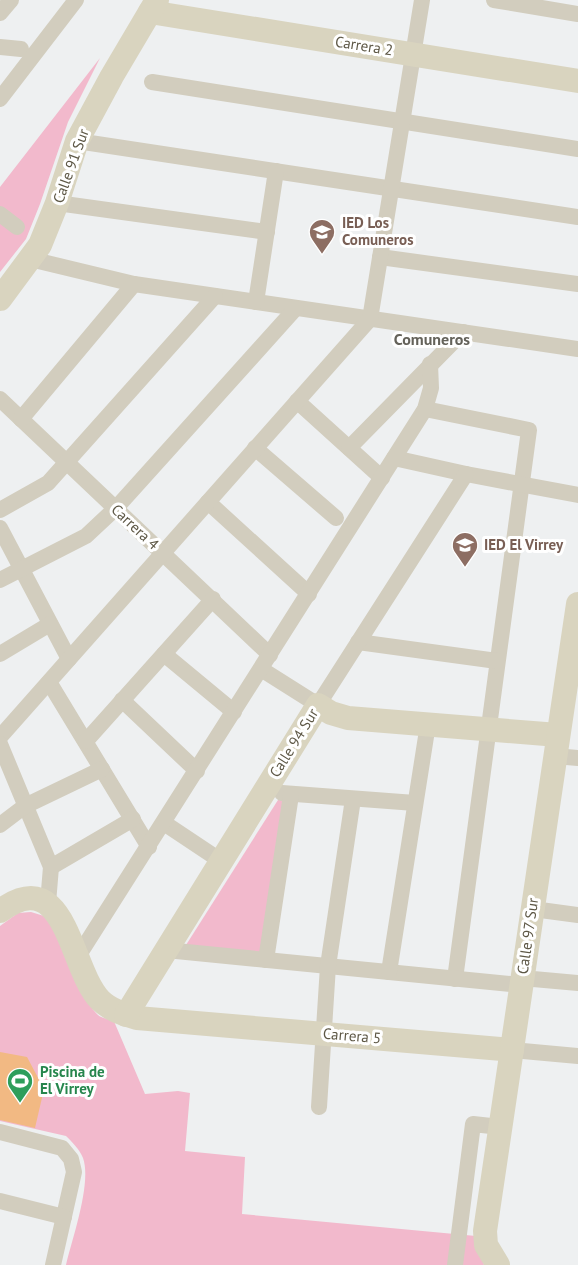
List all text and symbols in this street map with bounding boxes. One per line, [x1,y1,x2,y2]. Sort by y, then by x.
street label: Carrera 2 [334,32,394,59]
street label: Calle 91 Sur [48,126,93,206]
place label: IED Los Comuneros [342,213,414,249]
school or university icon: IED Los Comuneros [307,217,337,255]
district label: Comuneros [394,329,470,349]
street label: Carrera 4 [108,500,163,553]
school or university icon: IED El Virrey [450,530,480,568]
place label: IED El Virrey [484,535,564,554]
street label: Calle 94 Sur [265,705,322,781]
street label: Calle 97 Sur [513,897,542,975]
street label: Carrera 5 [322,1023,382,1048]
place label: Piscina de El Virrey [40,1062,105,1098]
sports icon: Piscina de El Virrey [5,1066,35,1104]

